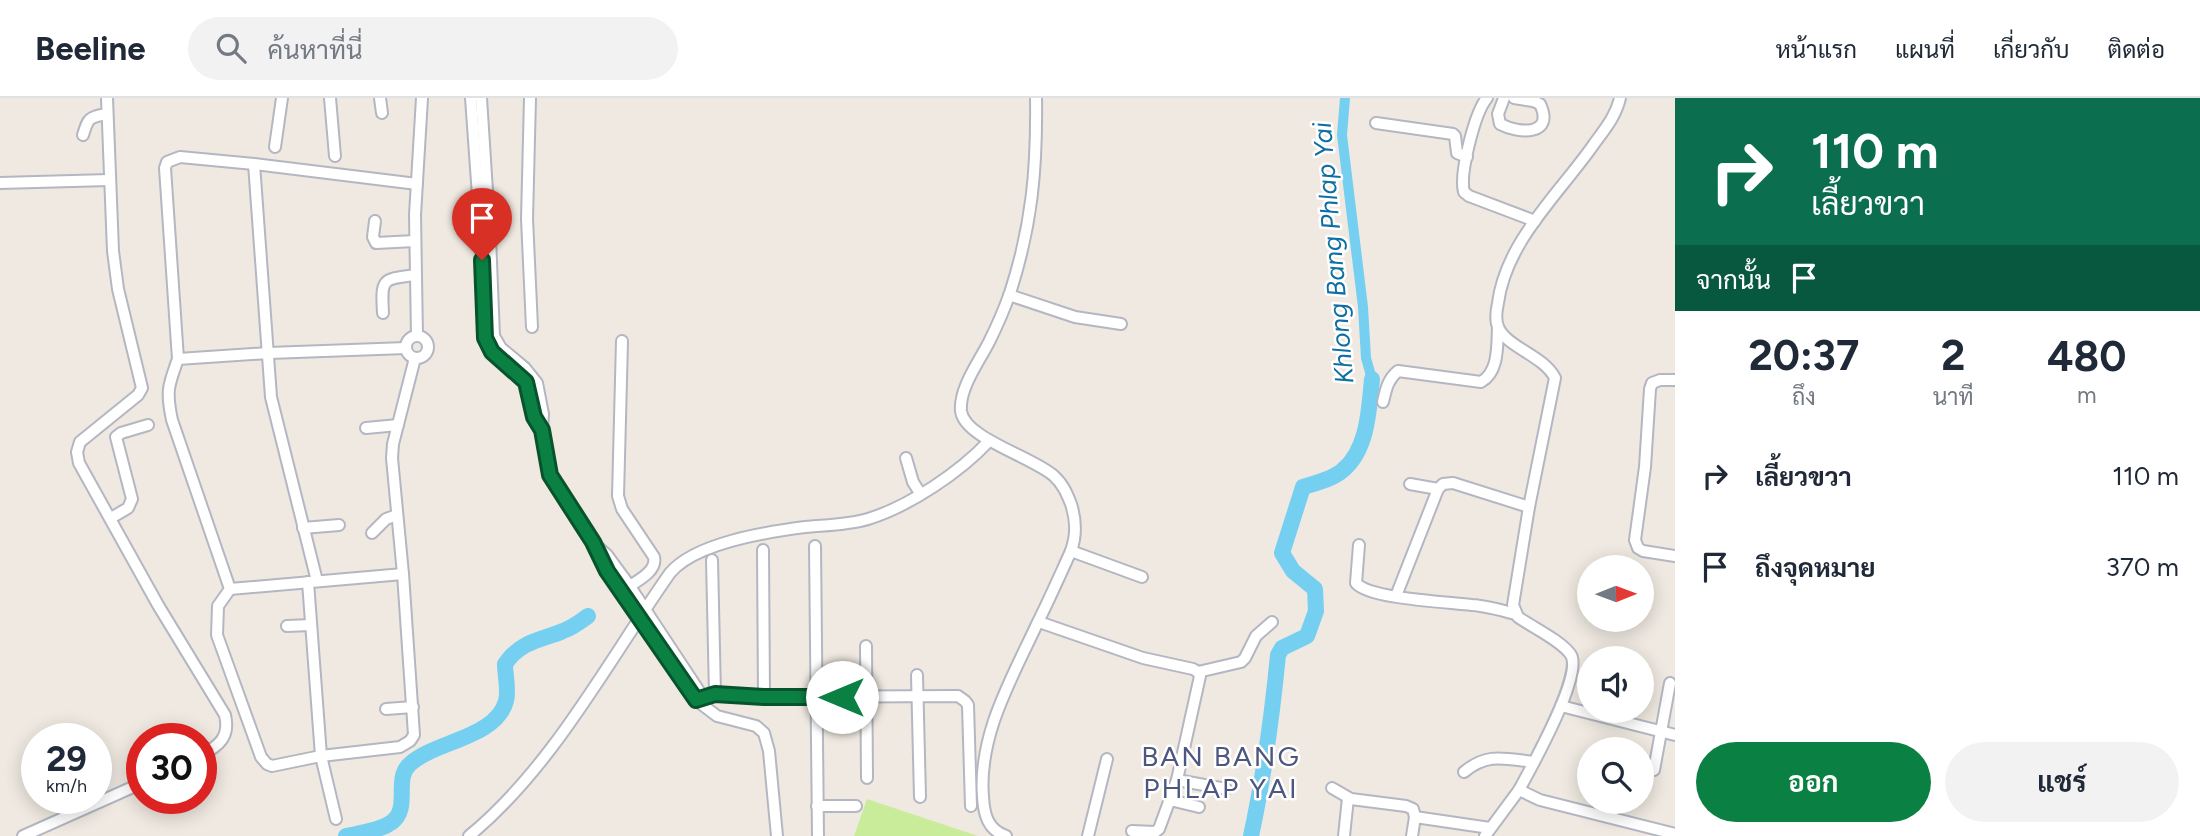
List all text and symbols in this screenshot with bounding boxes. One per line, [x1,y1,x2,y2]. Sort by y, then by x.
search box [188,17,678,80]
text: Beeline [35,29,146,68]
icon: search [212,29,250,67]
text: ค้นหาที่นี่ [268,34,363,66]
text: หน้าแรก [1776,35,1857,64]
text: แผนที่ [1895,35,1955,64]
text: เกี่ยวกับ [1993,35,2070,64]
text: ติดต่อ [2108,35,2165,64]
water label: Khlong Bang Phlap Yai [1306,120,1360,385]
text: 110 m [1811,121,1939,180]
icon: right [1696,126,1787,217]
text: เลี้ยวขวา [1811,185,1925,223]
pin [452,188,512,260]
icon: arrive [463,199,501,237]
icon: arrive [1785,259,1823,297]
text: จากนั้น [1696,264,1771,296]
text: 20:37 [1748,330,1859,381]
text: 2 [1941,330,1965,381]
text: 480 [2047,331,2127,382]
text: m [2077,381,2097,409]
text: ถึง [1792,383,1816,411]
text: นาที [1933,383,1974,411]
icon: right [1696,457,1734,495]
text: 110 m [2112,460,2179,492]
text: เลี้ยวขวา [1755,461,1852,493]
icon: arrive [1696,548,1734,586]
text: 370 m [2106,551,2179,583]
text: ถึงจุดหมาย [1755,552,1876,584]
north arrow [1577,555,1654,632]
map controls [1577,555,1654,814]
button: sound [1577,646,1654,723]
position arrow [805,660,879,734]
speed limit sign: 30 [126,723,217,814]
button: search [1577,737,1654,814]
text: 29 [46,738,87,780]
district label: BAN BANG PHLAP YAI [1141,739,1301,805]
button: ออก [1696,742,1931,822]
button: แชร์ [1945,742,2179,822]
text: km/h [46,775,87,797]

